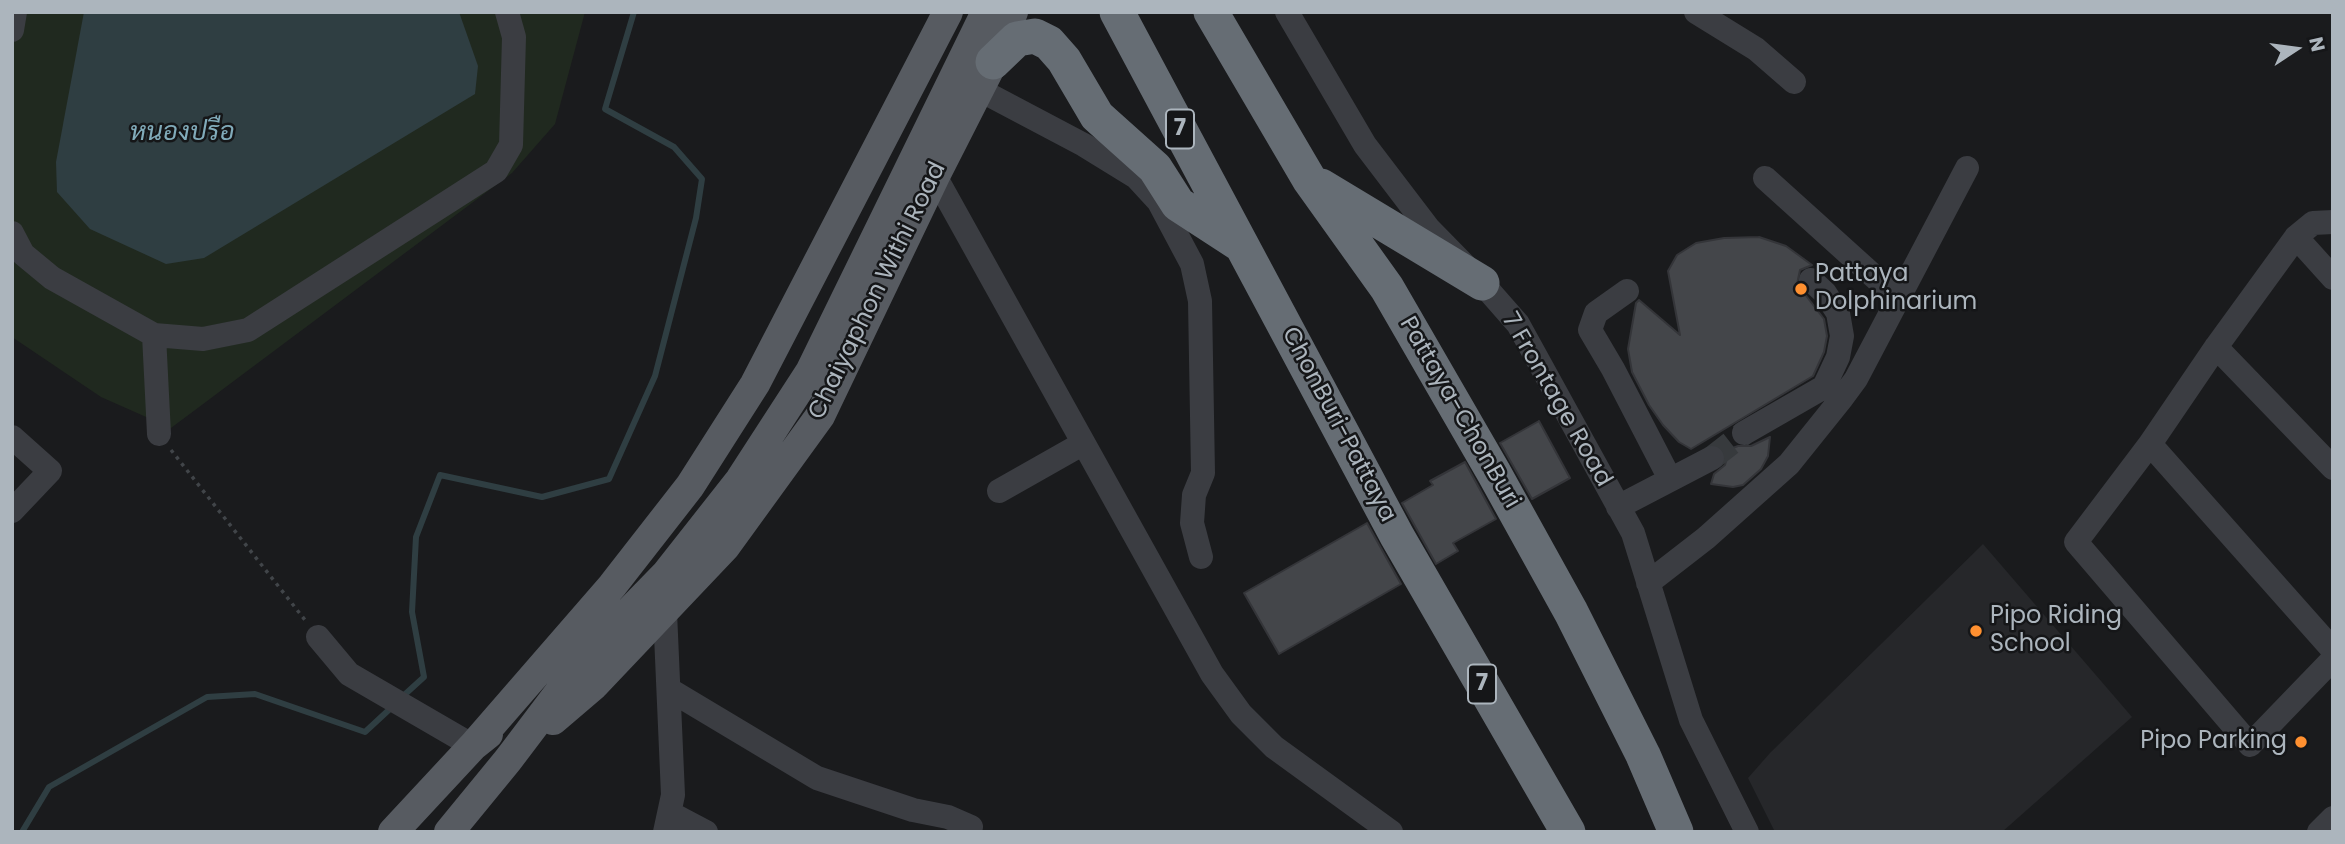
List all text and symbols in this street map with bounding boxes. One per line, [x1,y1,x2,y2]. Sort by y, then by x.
north arrow [2261,14,2331,84]
text: N [2302,34,2332,54]
road number: 7 [1166,110,1194,148]
water label: หนองปรือ [129,117,235,149]
street label: Chaiyaphon Withi Road [803,158,953,424]
place label: Pattaya Dolphinarium [1815,261,1977,317]
marker: Pattaya Dolphinarium [1793,281,1809,297]
street label: 7 Frontage Road [1494,308,1618,492]
street label: Pattaya-ChonBuri [1392,312,1526,514]
street label: ChonBuri-Pattaya [1275,323,1401,527]
place label: Pipo Riding School [1990,603,2122,659]
marker: Pipo Riding School [1968,623,1984,639]
road number: 7 [1468,664,1496,704]
place label: Pipo Parking [2140,728,2287,756]
marker: Pipo Parking [2293,734,2309,750]

